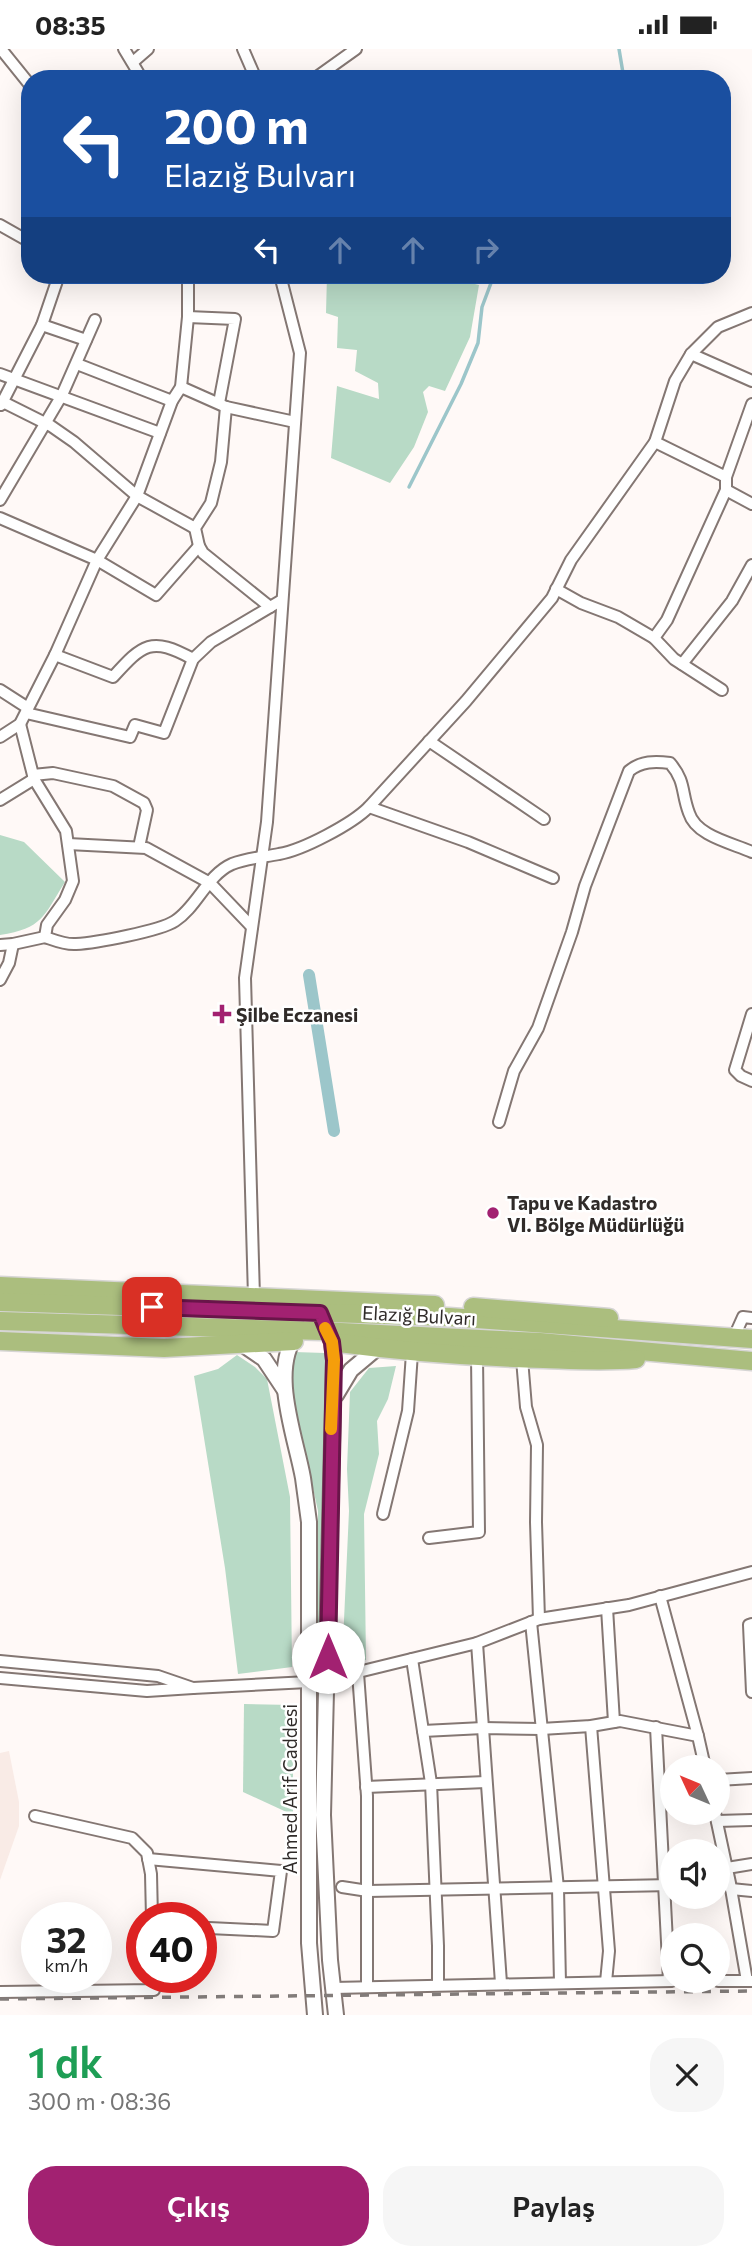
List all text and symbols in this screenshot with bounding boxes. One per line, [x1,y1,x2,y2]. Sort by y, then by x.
text: 08:35 [35,9,106,40]
text: 200 m [164,94,309,154]
icon: left [49,98,140,189]
text: Elazığ Bulvarı [164,154,356,194]
icon: left [248,231,286,269]
icon: ahead [321,231,359,269]
icon: ahead [394,231,432,269]
icon: right [467,231,505,269]
place label: Şilbe Eczanesi [236,1003,358,1026]
marker: Şilbe Eczanesi [214,1006,230,1022]
place label: Tapu ve Kadastro VI. Bölge Müdürlüğü [507,1191,684,1236]
marker: Tapu ve Kadastro VI. Bölge Müdürlüğü [485,1205,501,1221]
pin [122,1277,182,1337]
icon: arrive [133,1288,171,1326]
street label: Elazığ Bulvarı [361,1301,477,1329]
position arrow [291,1620,365,1694]
street label: Ahmed Arif Caddesi [278,1704,301,1874]
north arrow [660,1755,730,1825]
map controls [660,1755,730,1993]
button: sound [660,1839,730,1909]
speed limit sign: 40 [126,1902,217,1993]
text: 32 [46,1917,87,1960]
button: search [660,1923,730,1993]
text: km/h [45,1954,88,1976]
text: 1 dk [28,2035,103,2087]
button: close [650,2038,724,2112]
text: 300 m · 08:36 [28,2087,171,2115]
button: Çıkış [28,2166,369,2246]
button: Paylaş [383,2166,724,2246]

